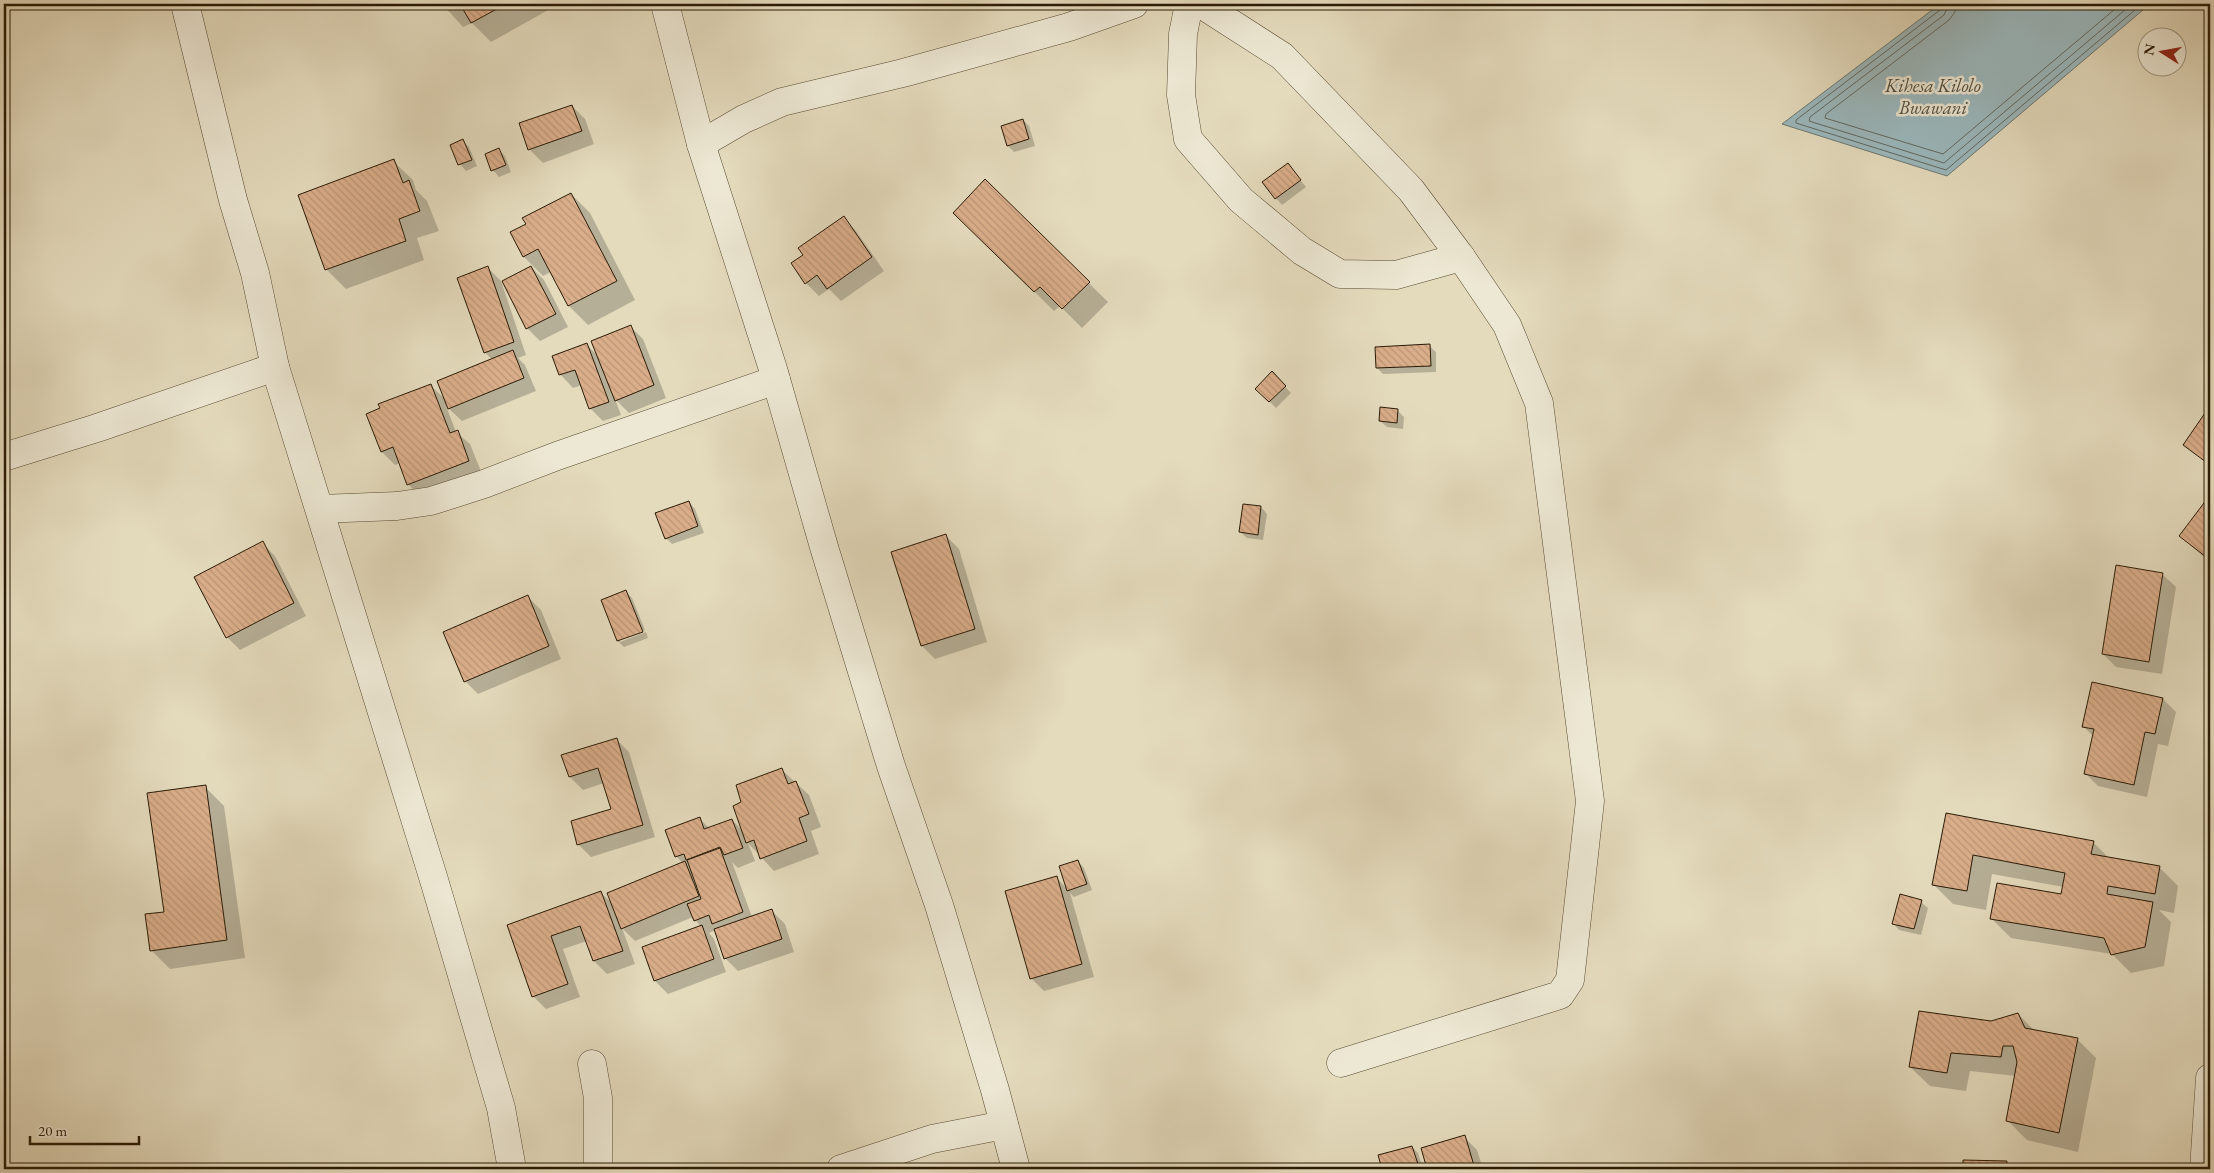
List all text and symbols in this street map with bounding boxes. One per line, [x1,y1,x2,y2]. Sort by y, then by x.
north arrow [2136,28,2186,78]
text: N [2139,42,2159,57]
water label: Kihesa Kilolo Bwawani [1884,73,1981,120]
scale bar [30,1113,139,1145]
text: 20 m [38,1121,67,1140]

